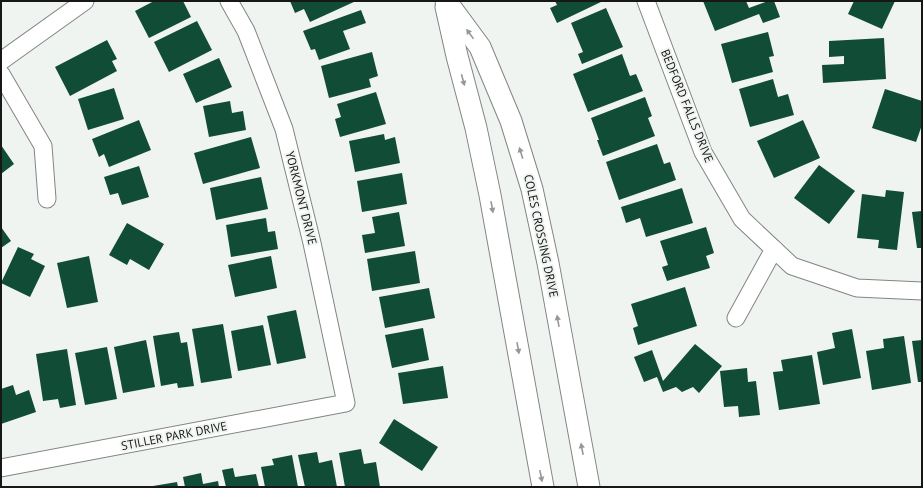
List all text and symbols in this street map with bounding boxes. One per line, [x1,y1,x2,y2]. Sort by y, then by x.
one-way arrow [466,29,474,40]
street label: BEDFORD FALLS DRIVE [658,47,717,165]
one-way arrow [460,74,466,86]
one-way arrow [518,147,524,159]
street label: YORKMONT DRIVE [283,150,320,246]
street label: COLES CROSSING DRIVE [521,173,562,299]
one-way arrow [490,200,496,213]
one-way arrow [555,315,561,327]
one-way arrow [515,342,521,354]
street label: STILLER PARK DRIVE [120,418,228,453]
one-way arrow [579,443,585,455]
one-way arrow [538,470,544,482]

